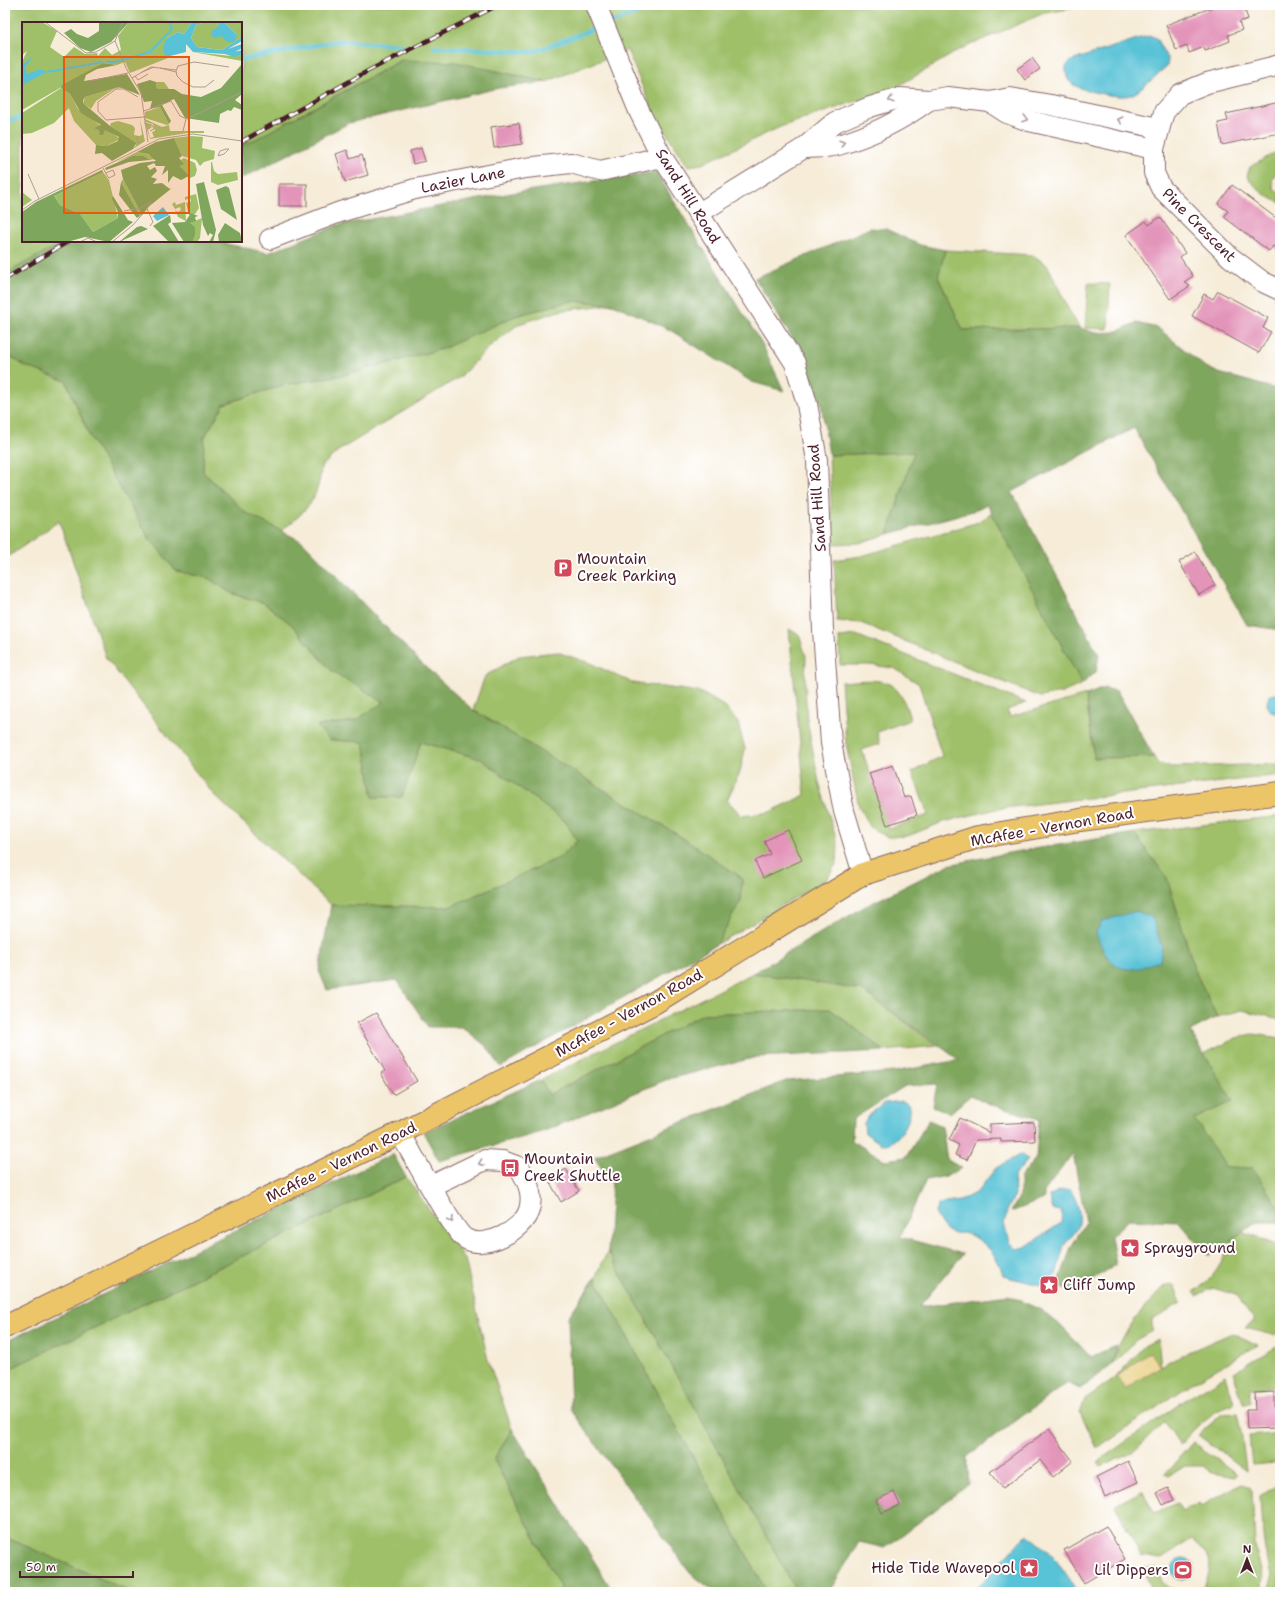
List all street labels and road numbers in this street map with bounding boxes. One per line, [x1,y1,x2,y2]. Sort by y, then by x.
street label: Sand Hill Road [651,145,725,247]
street label: Lazier Lane [419,162,507,198]
street label: Pine Crescent [1158,184,1240,266]
street label: Sand Hill Road [803,443,831,553]
street label: McAfee - Vernon Road [969,803,1136,851]
street label: McAfee - Vernon Road [552,964,707,1062]
street label: McAfee - Vernon Road [262,1117,420,1207]

